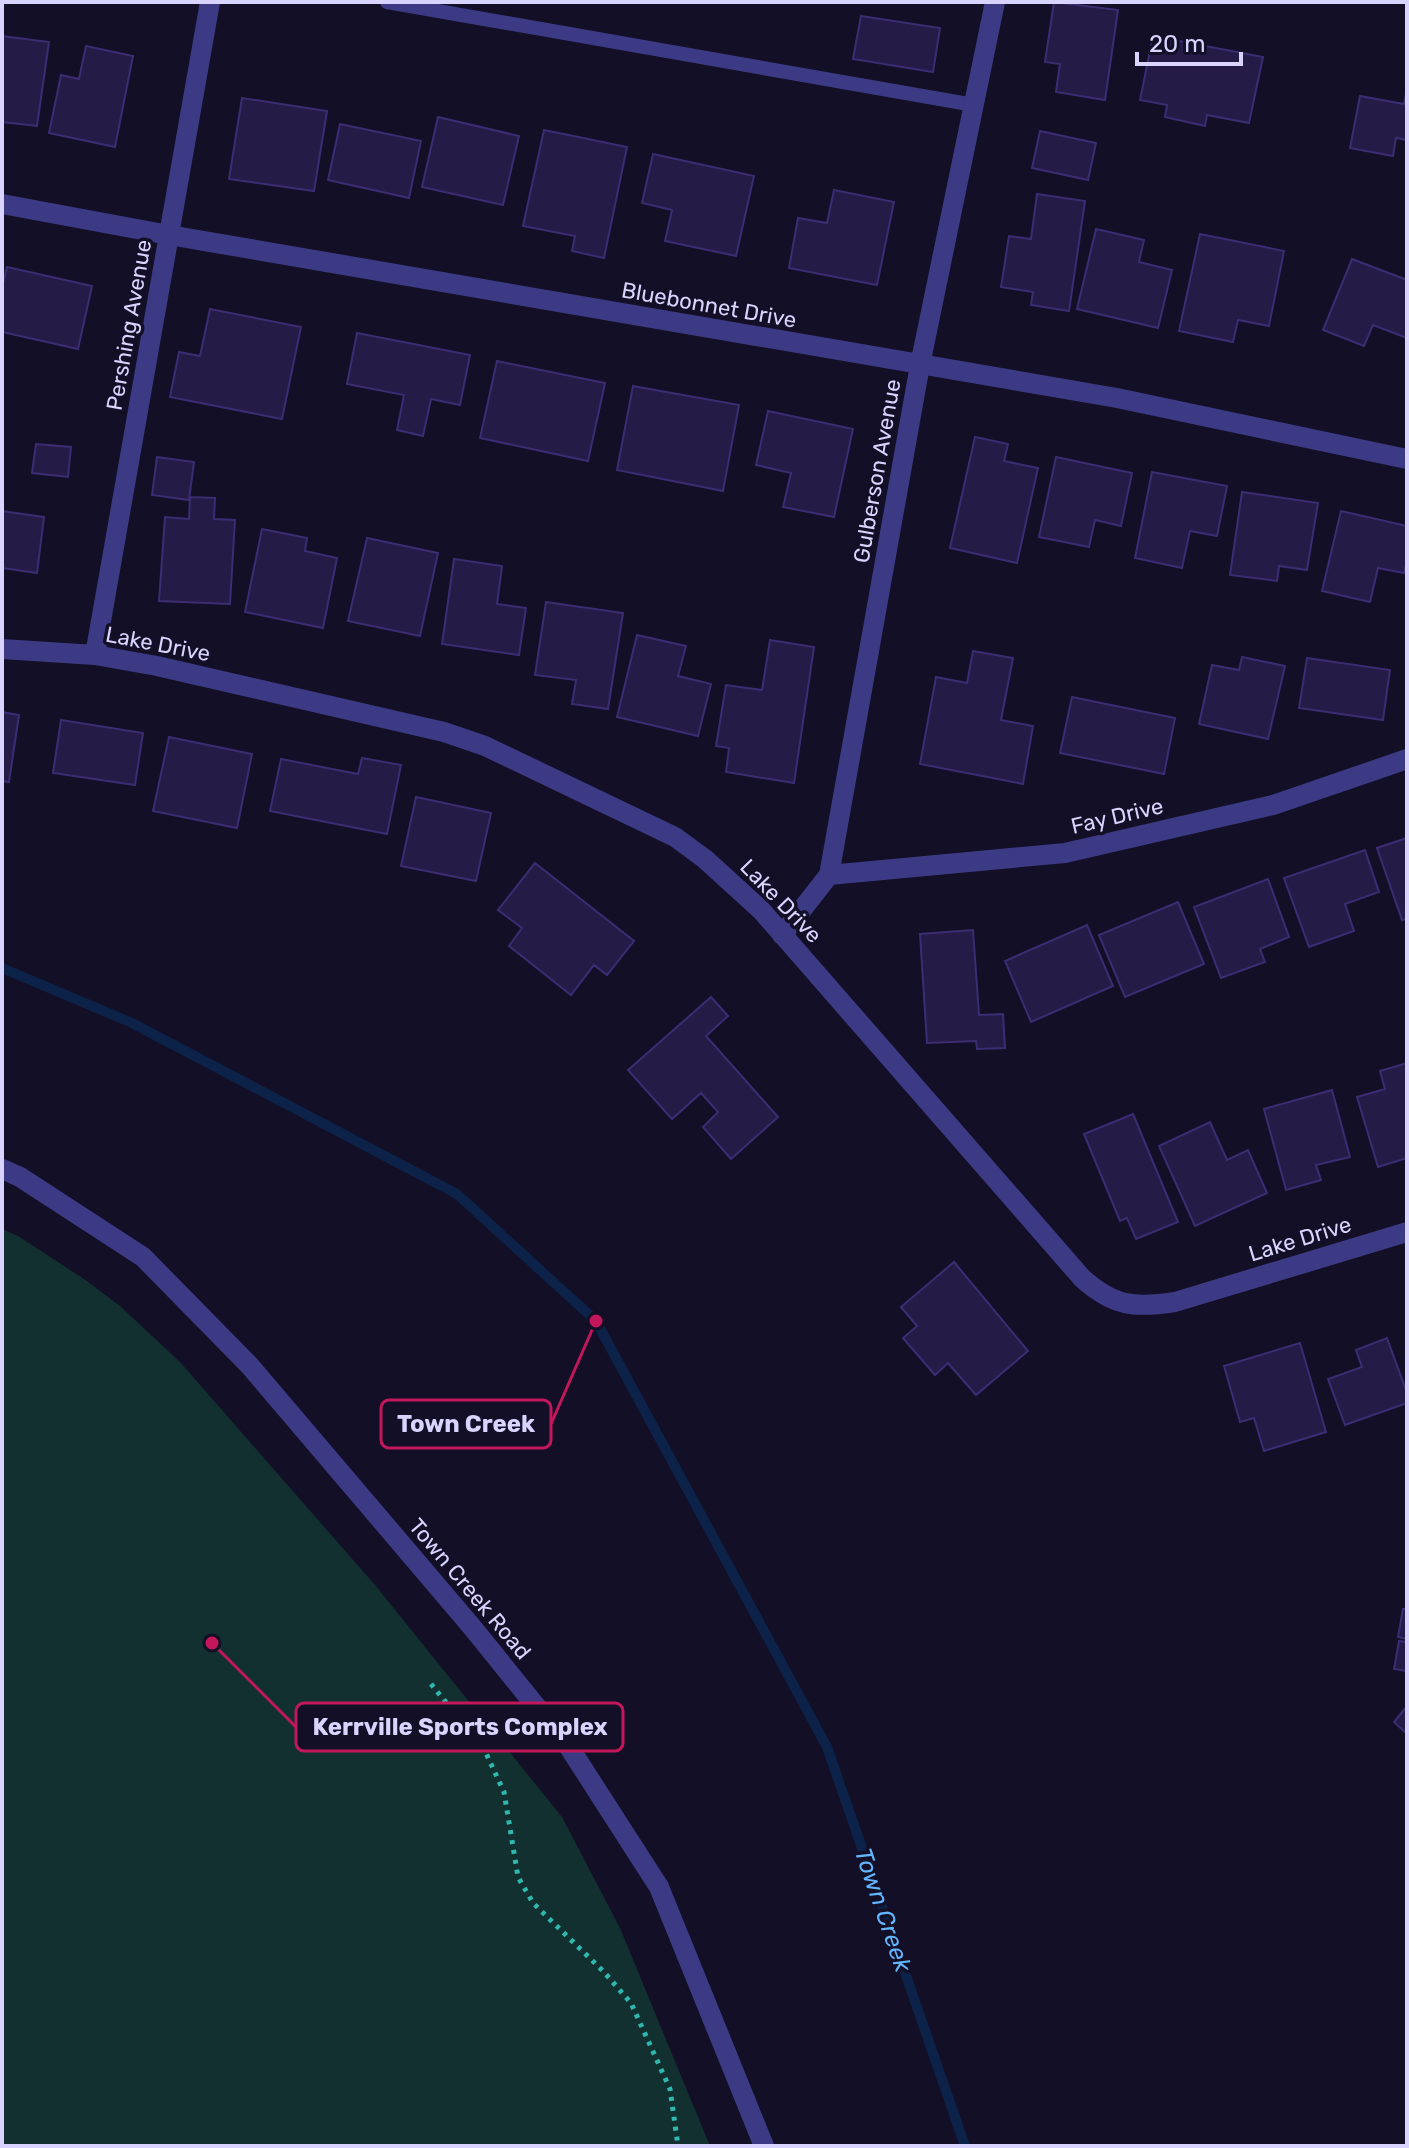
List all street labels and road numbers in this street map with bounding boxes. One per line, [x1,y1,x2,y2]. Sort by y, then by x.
street label: Pershing Avenue [101,238,157,412]
street label: Bluebonnet Drive [619,276,799,334]
street label: Gulberson Avenue [848,377,906,565]
street label: Lake Drive [103,621,213,667]
street label: Fay Drive [1068,792,1166,840]
street label: Lake Drive [734,853,828,949]
street label: Lake Drive [1245,1211,1355,1267]
street label: Town Creek Road [403,1513,537,1665]

